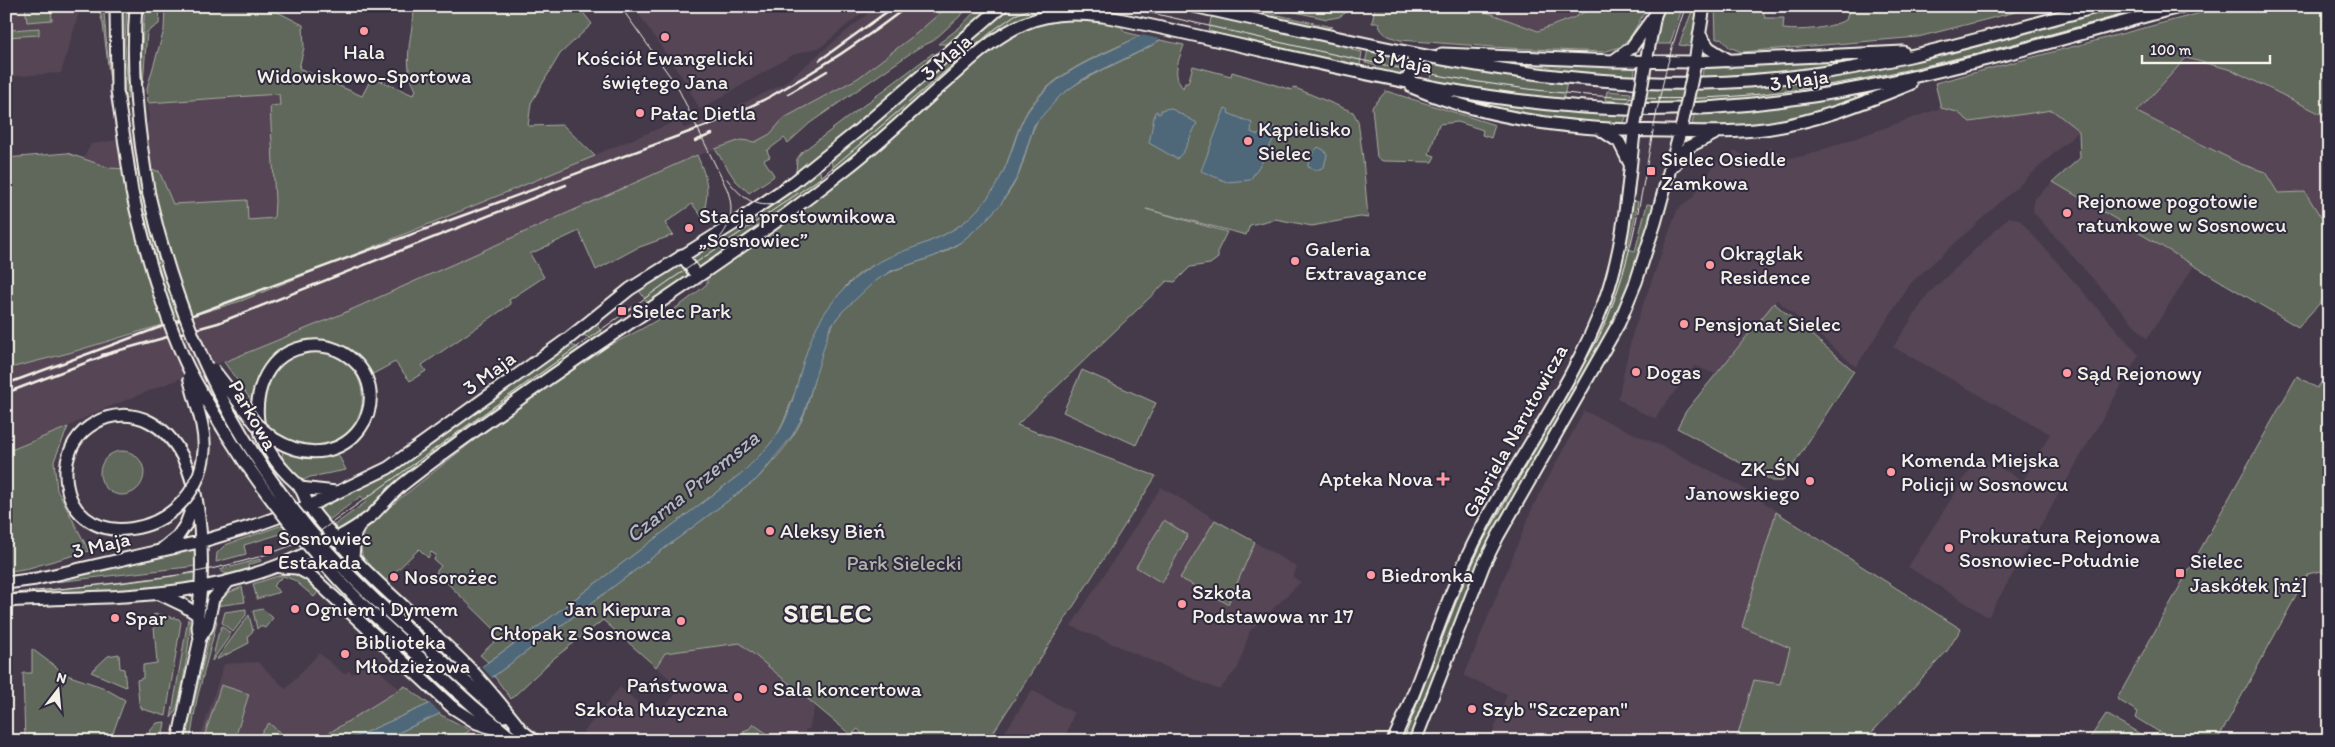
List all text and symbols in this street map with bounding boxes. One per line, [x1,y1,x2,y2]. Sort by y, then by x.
marker: Hala Widowiskowo-Sportowa [358,25,370,37]
street label: 3 Maja [915,28,976,85]
marker: Kościół Ewangelicki świętego Jana [659,31,671,43]
scale bar [2142,32,2270,64]
place label: Hala Widowiskowo-Sportowa [257,39,471,88]
text: 100 m [2150,41,2192,59]
street label: 3 Maja [1372,43,1435,78]
place label: Kościół Ewangelicki świętego Jana [577,45,753,94]
street label: 3 Maja [1768,63,1830,96]
place label: Pałac Dietla [650,100,756,125]
marker: Pałac Dietla [634,107,646,119]
place label: Kąpielisko Sielec [1258,116,1351,165]
marker: Kąpielisko Sielec [1242,135,1254,147]
place label: Sielec Osiedle Zamkowa [1661,146,1786,195]
marker: Sielec Osiedle Zamkowa [1645,165,1657,177]
place label: Rejonowe pogotowie ratunkowe w Sosnowcu [2077,188,2287,237]
place label: Stacja prostownikowa „Sosnowiec” [699,203,896,252]
marker: Rejonowe pogotowie ratunkowe w Sosnowcu [2061,207,2073,219]
marker: Stacja prostownikowa „Sosnowiec” [683,222,695,234]
place label: Galeria Extravagance [1305,236,1427,285]
place label: Okrąglak Residence [1720,240,1810,289]
marker: Galeria Extravagance [1289,255,1301,267]
marker: Okrąglak Residence [1704,259,1716,271]
place label: Sielec Park [632,298,731,323]
marker: Sielec Park [616,305,628,317]
place label: Pensjonat Sielec [1694,311,1841,336]
marker: Pensjonat Sielec [1678,318,1690,330]
street label: Gabriela Narutowicza [1456,340,1573,522]
street label: 3 Maja [457,345,520,400]
place label: Dogas [1646,359,1701,384]
place label: Sąd Rejonowy [2077,360,2202,385]
marker: Dogas [1630,366,1642,378]
marker: Sąd Rejonowy [2061,367,2073,379]
street label: Parkowa [223,375,284,454]
water label: Czarna Przemsza [620,424,765,549]
place label: Komenda Miejska Policji w Sosnowcu [1901,447,2069,496]
place label: ZK-ŚN Janowskiego [1685,456,1800,505]
place label: Apteka Nova [1319,466,1433,491]
marker: Komenda Miejska Policji w Sosnowcu [1885,466,1897,478]
marker: Apteka Nova [1437,473,1449,485]
marker: ZK-ŚN Janowskiego [1804,475,1816,487]
place label: Aleksy Bień [780,518,885,543]
place label: Prokuratura Rejonowa Sosnowiec-Południe [1959,523,2161,572]
place label: Sosnowiec Estakada [278,525,371,574]
marker: Aleksy Bień [764,525,776,537]
street label: 3 Maja [69,526,133,563]
marker: Prokuratura Rejonowa Sosnowiec-Południe [1943,542,1955,554]
marker: Sosnowiec Estakada [262,544,274,556]
place label: Sielec Jaskółek [nż] [2190,548,2307,597]
park label: Park Sielecki [846,550,962,575]
place label: Biedronka [1381,562,1474,587]
place label: Nosorożec [404,564,497,589]
marker: Sielec Jaskółek [nż] [2174,567,2186,579]
marker: Biedronka [1365,569,1377,581]
marker: Nosorożec [388,571,400,583]
place label: Szkoła Podstawowa nr 17 [1192,579,1353,628]
place label: Ogniem i Dymem [305,596,459,621]
place label: Jan Kiepura Chłopak z Sosnowca [490,596,671,645]
district label: SIELEC [784,597,872,629]
marker: Szkoła Podstawowa nr 17 [1176,598,1188,610]
marker: Ogniem i Dymem [289,603,301,615]
place label: Spar [125,605,167,630]
marker: Spar [109,612,121,624]
marker: Jan Kiepura Chłopak z Sosnowca [675,615,687,627]
place label: Biblioteka Młodzieżowa [355,629,470,678]
marker: Biblioteka Młodzieżowa [339,648,351,660]
north arrow [32,664,82,714]
text: N [55,669,68,687]
place label: Państwowa Szkoła Muzyczna [574,672,728,721]
place label: Sala koncertowa [773,676,922,701]
marker: Sala koncertowa [757,683,769,695]
marker: Państwowa Szkoła Muzyczna [732,691,744,703]
place label: Szyb "Szczepan" [1482,696,1628,721]
marker: Szyb "Szczepan" [1466,703,1478,715]

